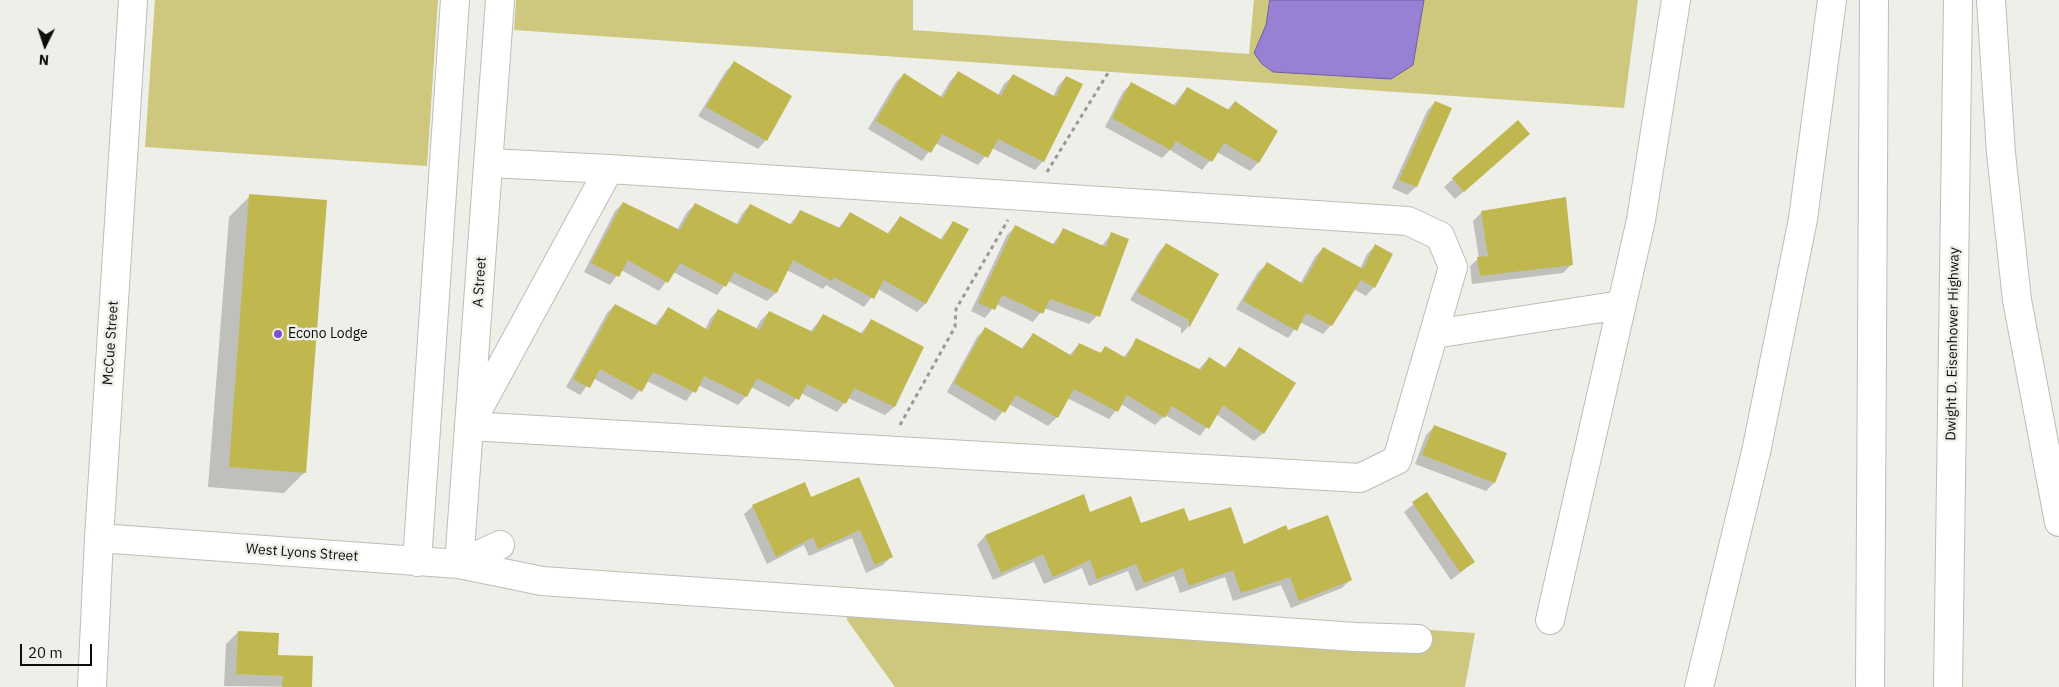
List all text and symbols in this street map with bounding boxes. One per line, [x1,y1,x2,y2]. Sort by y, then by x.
north arrow [20,20,70,70]
text: N [38,51,50,69]
street label: Dwight D. Eisenhower Highway [1943,247,1963,441]
street label: A Street [470,256,490,308]
street label: McCue Street [100,300,122,386]
place label: Econo Lodge [288,326,368,342]
marker: Econo Lodge [272,328,284,340]
street label: West Lyons Street [245,541,359,565]
scale bar [22,634,95,666]
text: 20 m [28,643,63,662]

